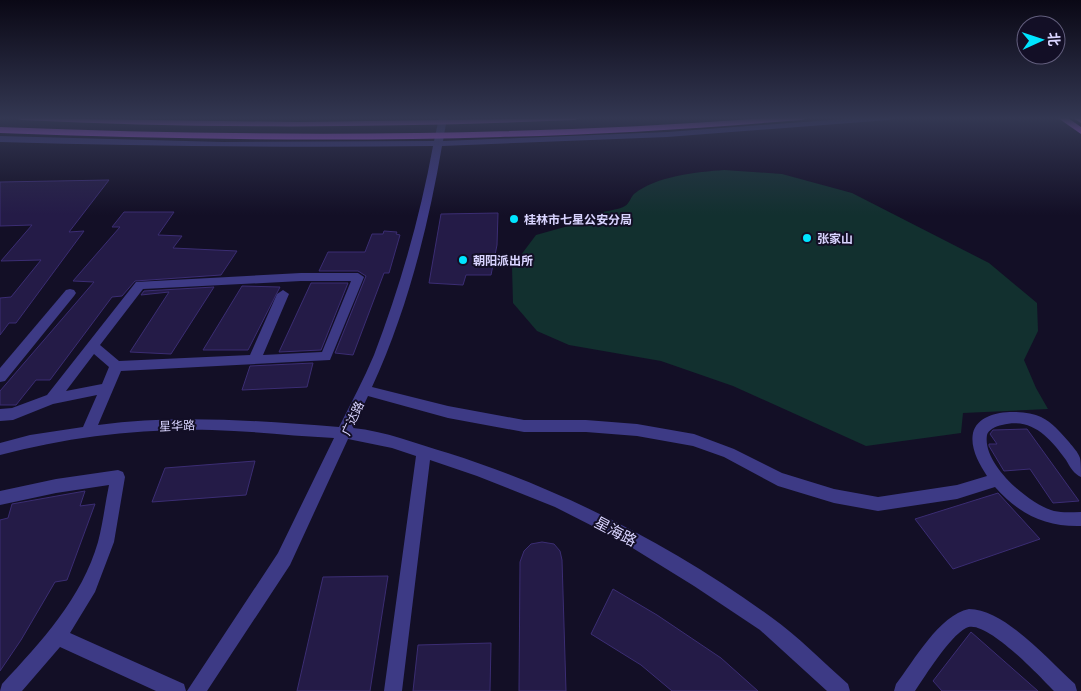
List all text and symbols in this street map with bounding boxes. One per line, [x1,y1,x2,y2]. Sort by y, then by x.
north arrow [1016,15,1066,65]
text: 北 [1046,32,1063,47]
place label: 桂林市七星公安分局 [524,212,632,226]
marker: 桂林市七星公安分局 [508,213,520,225]
place label: 张家山 [817,231,853,245]
marker: 张家山 [801,232,813,244]
place label: 朝阳派出所 [473,253,533,267]
marker: 朝阳派出所 [457,254,469,266]
street label: 广达路 [338,399,366,437]
street label: 星华路 [159,417,195,433]
street label: 星海路 [592,512,640,550]

